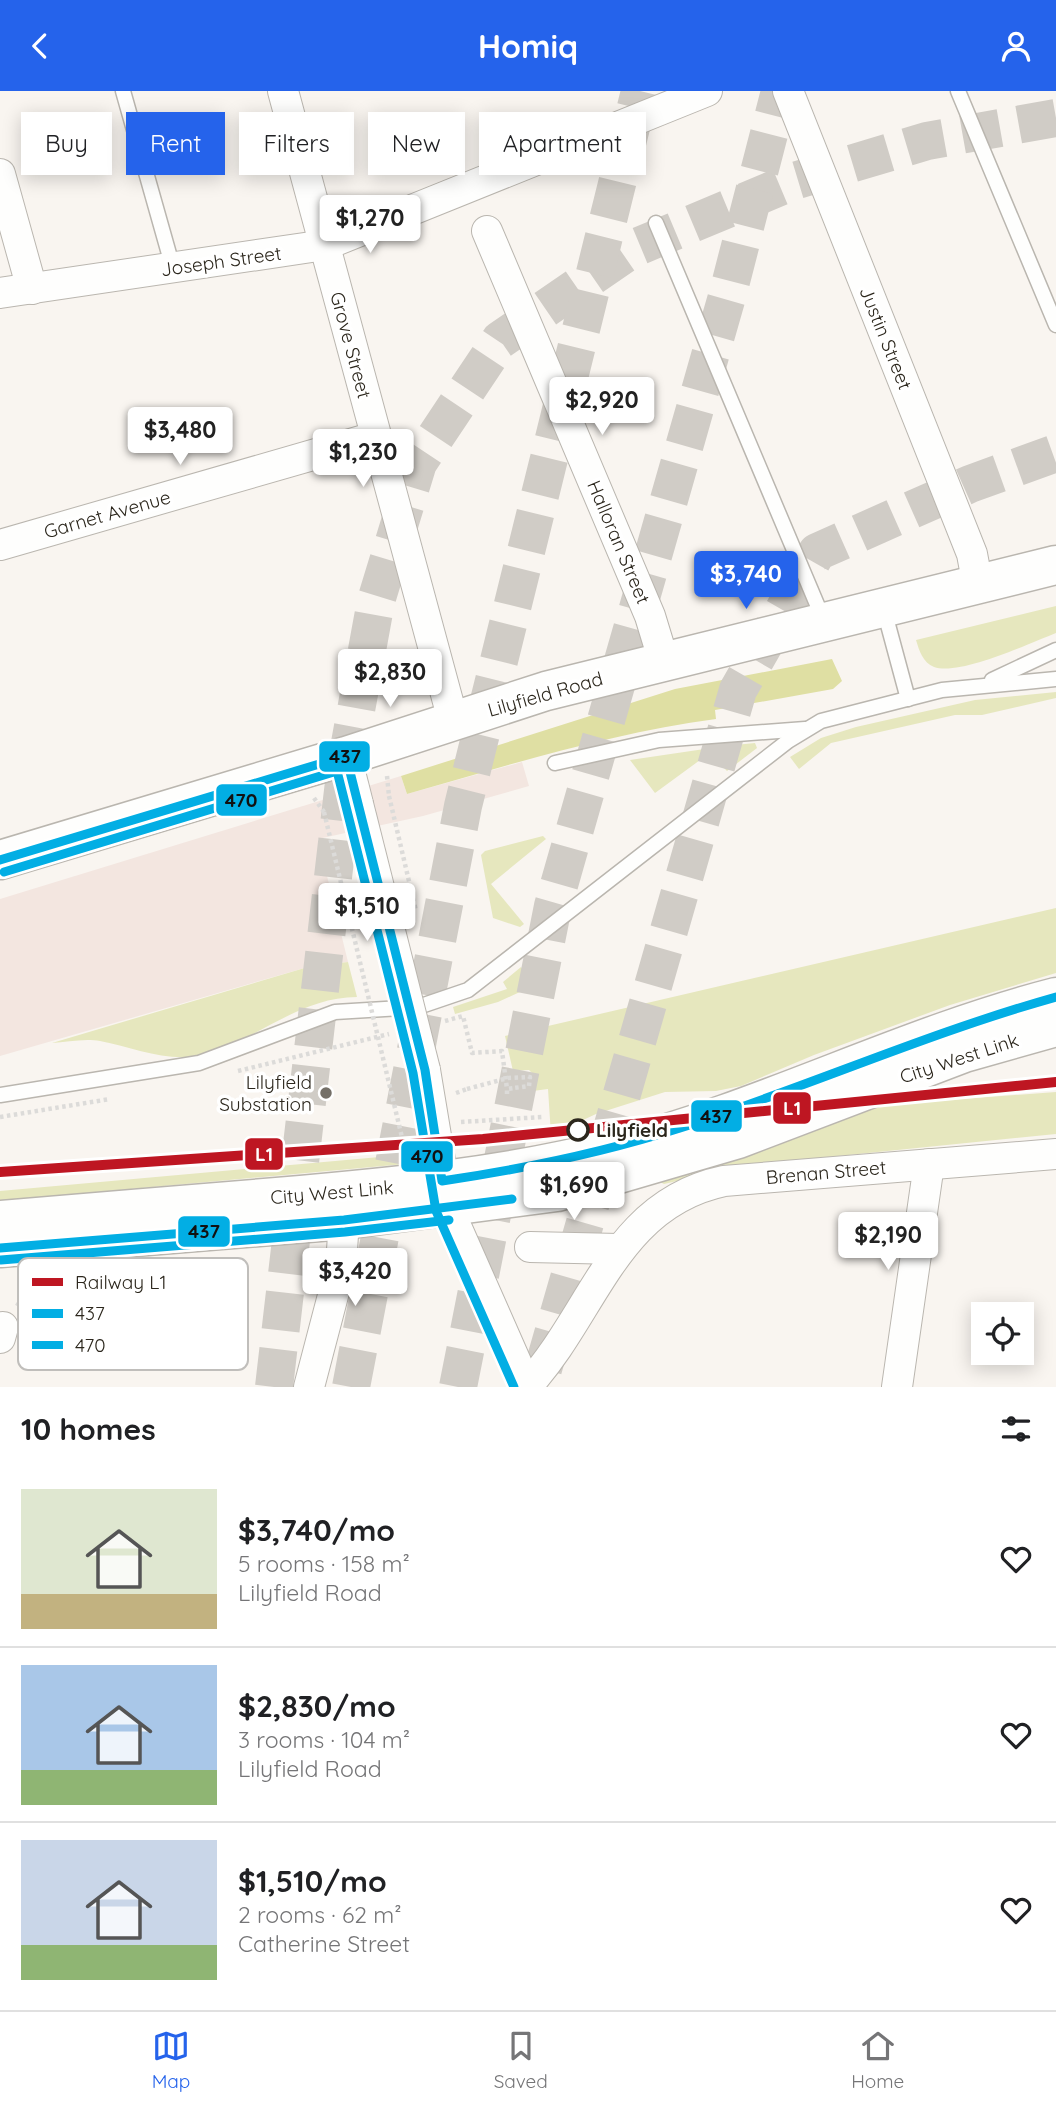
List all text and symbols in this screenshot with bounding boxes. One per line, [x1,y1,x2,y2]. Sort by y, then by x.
text: Homiq [478,26,578,66]
icon: back [21,27,59,65]
icon: person [997,27,1035,65]
chip: Buy [21,112,112,175]
chip: Rent [126,112,225,175]
chip: Filters [239,112,354,175]
chip: New [368,112,465,175]
chip: Apartment [479,112,646,175]
pin: $1,270 [313,195,427,255]
text: $1,270 [336,203,404,232]
street label: Joseph Street [159,241,283,281]
street label: Justin Street [854,283,918,393]
street label: Grove Street [325,289,377,401]
pin: $2,920 [545,377,659,437]
text: $2,920 [565,385,639,414]
pin: $3,480 [123,407,237,467]
text: $3,480 [144,415,216,444]
pin: $1,230 [306,429,420,489]
text: $1,230 [329,437,397,466]
street label: Halloran Street [582,477,656,607]
street label: Garnet Avenue [41,484,173,544]
pin: $3,740 [689,552,803,611]
text: $3,740 [710,559,782,588]
pin: $2,830 [333,649,447,709]
text: $2,830 [354,657,426,686]
street label: Lilyfield Road [485,666,605,722]
line badge: 437 [318,740,371,773]
text: 437 [329,744,361,768]
line badge: 470 [215,783,268,817]
text: 470 [225,788,257,812]
pin: $1,510 [310,883,424,943]
text: $1,510 [334,891,400,920]
street label: City West Link [897,1027,1021,1089]
place label: Lilyfield Substation [219,1070,312,1116]
marker: Lilyfield Substation [318,1085,334,1101]
line badge: L1 [772,1091,812,1125]
text: L1 [783,1096,801,1120]
line badge: 437 [690,1099,743,1133]
text: 437 [700,1104,732,1128]
place label: Lilyfield [596,1118,668,1142]
marker: Lilyfield [567,1119,589,1141]
line badge: L1 [244,1137,284,1171]
line badge: 470 [400,1140,454,1173]
text: L1 [255,1142,273,1166]
text: 470 [411,1144,443,1168]
street label: Brenan Street [765,1155,887,1189]
pin: $1,690 [517,1163,631,1222]
text: $1,690 [540,1170,608,1199]
street label: City West Link [269,1175,395,1209]
pin: $2,190 [831,1213,945,1272]
line badge: 437 [177,1215,231,1248]
text: 437 [188,1219,220,1243]
text: $2,190 [854,1220,922,1249]
pin: $3,420 [298,1249,412,1308]
text: $3,420 [318,1256,392,1285]
legend [18,1258,248,1370]
text: Railway L1 [75,1270,166,1294]
text: 437 [75,1301,105,1325]
map controls [971,1302,1034,1365]
button: locate [971,1302,1034,1365]
text: 470 [75,1333,106,1357]
text: 10 homes [21,1410,156,1448]
icon: filters [997,1410,1035,1448]
text: $3,740/mo [238,1511,395,1549]
icon: home [77,1517,161,1601]
icon: heart [997,1540,1035,1578]
text: 5 rooms · 158 m² [238,1549,410,1578]
text: Lilyfield Road [238,1578,382,1607]
text: $2,830/mo [238,1687,396,1725]
icon: home [77,1693,161,1777]
icon: heart [997,1716,1035,1754]
text: 3 rooms · 104 m² [238,1725,410,1754]
text: Lilyfield Road [238,1754,382,1783]
text: $1,510/mo [238,1862,387,1900]
icon: home [77,1868,161,1952]
icon: heart [997,1891,1035,1929]
text: 2 rooms · 62 m² [238,1900,402,1929]
text: Catherine Street [238,1929,410,1958]
tab: Map [152,2027,190,2093]
tab: Saved [494,2027,548,2093]
tab: Home [851,2027,904,2093]

